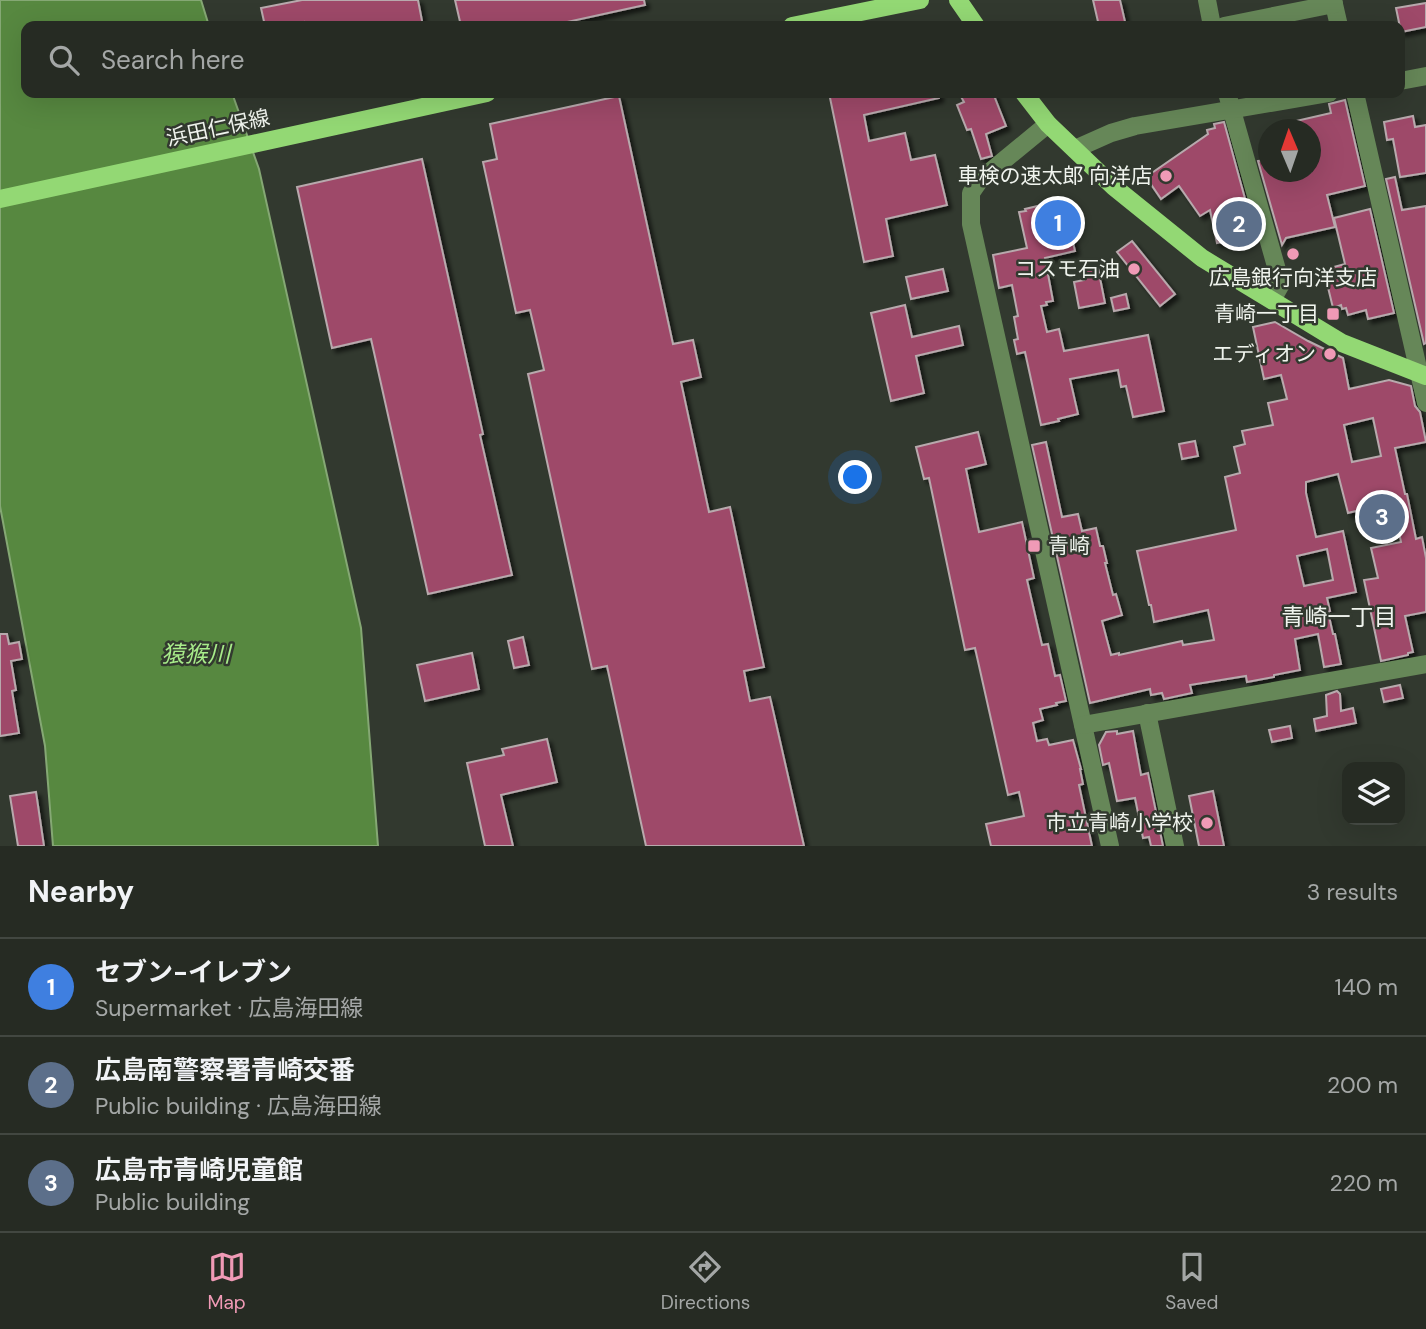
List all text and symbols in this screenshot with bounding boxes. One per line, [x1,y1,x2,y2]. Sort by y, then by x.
search box [21,21,1405,98]
icon: search [45,41,83,79]
text: Search here [101,43,244,77]
street label: 浜田仁保線 [164,103,272,153]
north arrow [1258,119,1321,182]
place label: 車検の速太郎 向洋店 [957,162,1152,190]
marker: 車検の速太郎 向洋店 [1158,168,1174,184]
pin: 1 [1035,197,1081,249]
pin: 2 [1216,198,1262,250]
marker: 広島銀行向洋支店 [1285,246,1301,262]
place label: コスモ石油 [1015,255,1120,283]
marker: コスモ石油 [1126,261,1142,277]
place label: 広島銀行向洋支店 [1209,264,1377,292]
place label: 青崎一丁目 [1214,300,1319,328]
marker: 青崎一丁目 [1325,306,1341,322]
place label: エディオン [1212,340,1316,368]
marker: エディオン [1322,346,1338,362]
your location [838,460,872,494]
pin: 3 [1359,491,1405,543]
place label: 青崎 [1048,532,1090,560]
marker: 青崎 [1026,538,1042,554]
district label: 青崎一丁目 [1282,602,1397,632]
water label: 猿猴川 [162,639,234,669]
map controls [1342,762,1405,825]
button: layers [1342,762,1405,825]
place label: 市立青崎小学校 [1046,809,1193,837]
marker: 市立青崎小学校 [1199,815,1215,831]
text: Nearby [28,872,134,911]
text: 3 results [1307,877,1398,907]
text: セブン-イレブン [95,955,292,989]
text: 1 [47,972,55,1002]
text: 140 m [1335,972,1398,1002]
text: Supermarket · 広島海田線 [95,993,363,1023]
text: 広島南警察署青崎交番 [95,1053,355,1087]
text: 2 [44,1070,58,1100]
text: 200 m [1327,1070,1398,1100]
text: Public building · 広島海田線 [95,1091,382,1121]
text: 広島市青崎児童館 [95,1153,303,1187]
text: 3 [44,1168,58,1198]
text: 220 m [1329,1168,1398,1198]
text: Public building [95,1187,250,1217]
tab: Map [208,1248,246,1315]
tab: Directions [661,1248,750,1315]
tab: Saved [1165,1248,1218,1315]

